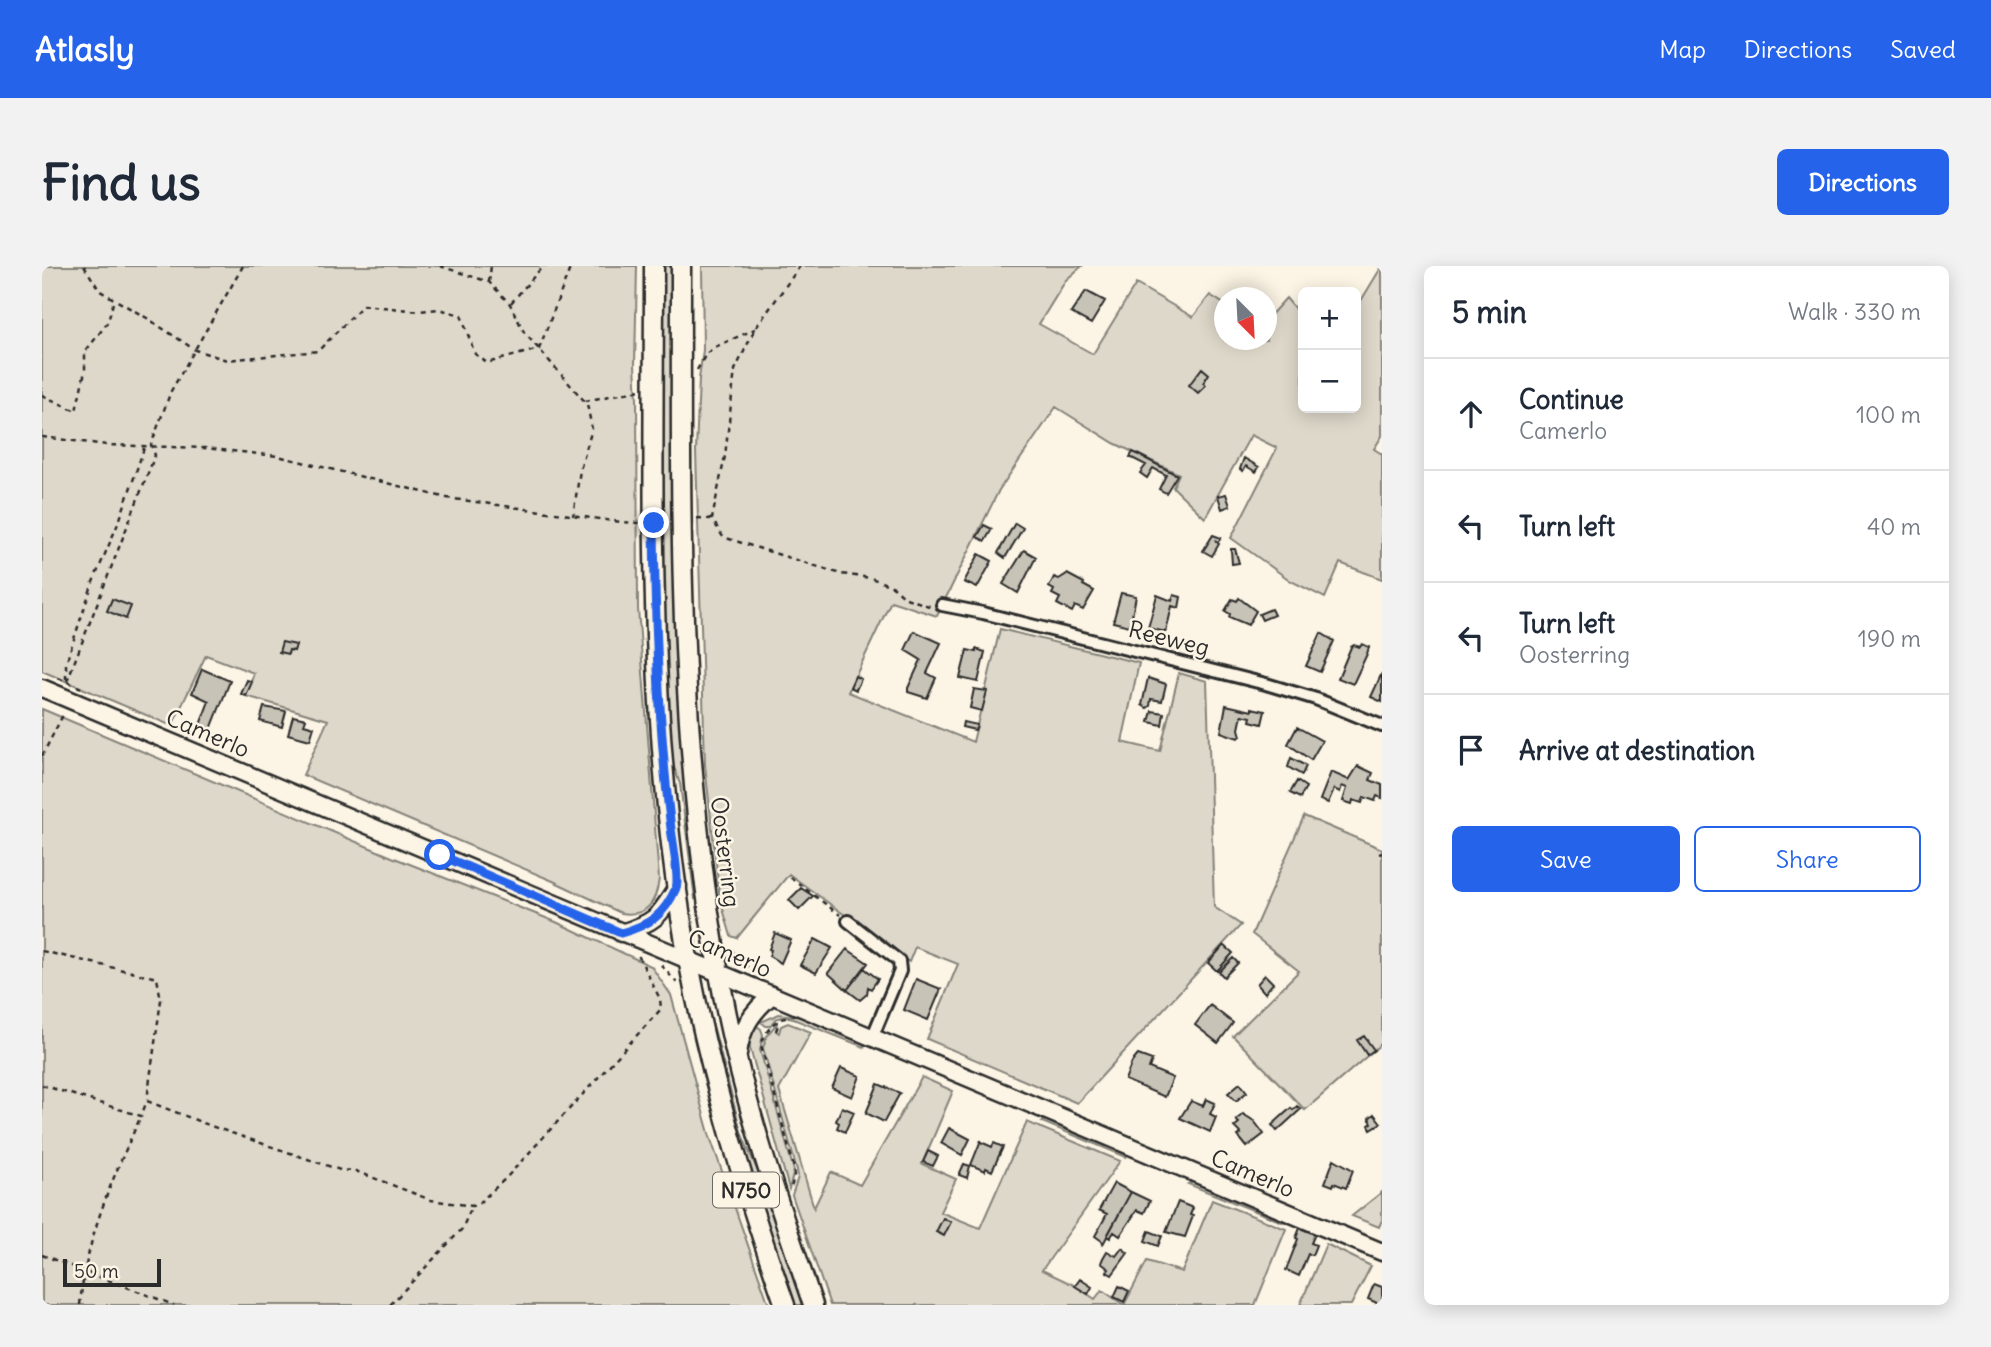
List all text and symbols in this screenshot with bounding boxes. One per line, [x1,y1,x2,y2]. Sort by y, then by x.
text: Atlasly [35,28,134,70]
text: Map [1659,34,1706,64]
text: Directions [1744,34,1852,64]
text: Saved [1890,34,1956,64]
button: Directions [1777,149,1949,215]
text: Find us [42,152,200,213]
north arrow [1214,287,1277,350]
map controls [1298,287,1361,413]
button: + [1298,287,1361,350]
text: 5 min [1452,293,1527,331]
text: Walk · 330 m [1788,297,1921,326]
button: − [1298,350,1361,413]
text: Continue [1519,383,1624,416]
icon: ahead [1452,395,1490,433]
text: 100 m [1856,400,1921,429]
text: Camerlo [1519,416,1607,445]
route end [638,507,669,538]
icon: left [1452,507,1490,545]
text: Turn left [1519,510,1615,543]
text: 40 m [1867,512,1921,541]
text: Turn left [1519,607,1615,640]
street label: Reeweg [1126,614,1212,662]
icon: left [1452,619,1490,657]
text: 190 m [1858,624,1921,653]
text: Oosterring [1519,640,1630,669]
street label: Camerlo [162,702,254,764]
icon: arrive [1452,731,1490,769]
text: Arrive at destination [1519,734,1755,767]
street label: Oosterring [705,795,747,909]
button: Save [1452,826,1680,892]
button: Share [1694,826,1921,892]
route start [424,839,455,870]
street label: Camerlo [684,922,776,984]
street label: Camerlo [1207,1142,1299,1204]
road number: N750 [713,1172,779,1208]
scale bar [63,1256,161,1288]
text: 50 m [74,1259,119,1283]

